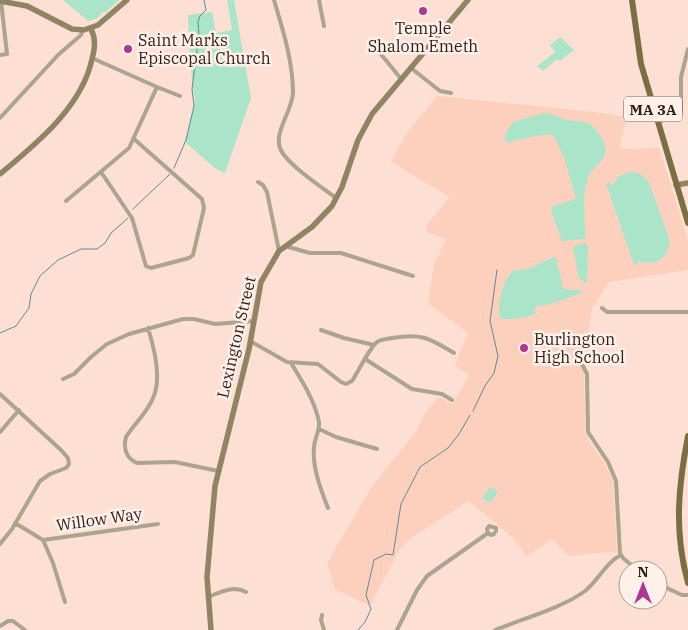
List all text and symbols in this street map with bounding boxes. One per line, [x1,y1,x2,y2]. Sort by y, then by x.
marker: Temple Shalom Emeth [417,5,429,17]
place label: Temple Shalom Emeth [368,18,478,56]
place label: Saint Marks Episcopal Church [138,30,271,68]
marker: Saint Marks Episcopal Church [122,43,134,55]
road number: MA 3A [624,96,682,122]
street label: Lexington Street [212,274,260,400]
place label: Burlington High School [534,329,625,367]
marker: Burlington High School [518,342,530,354]
street label: Willow Way [55,503,144,535]
north arrow [618,560,668,610]
text: N [637,563,649,581]

